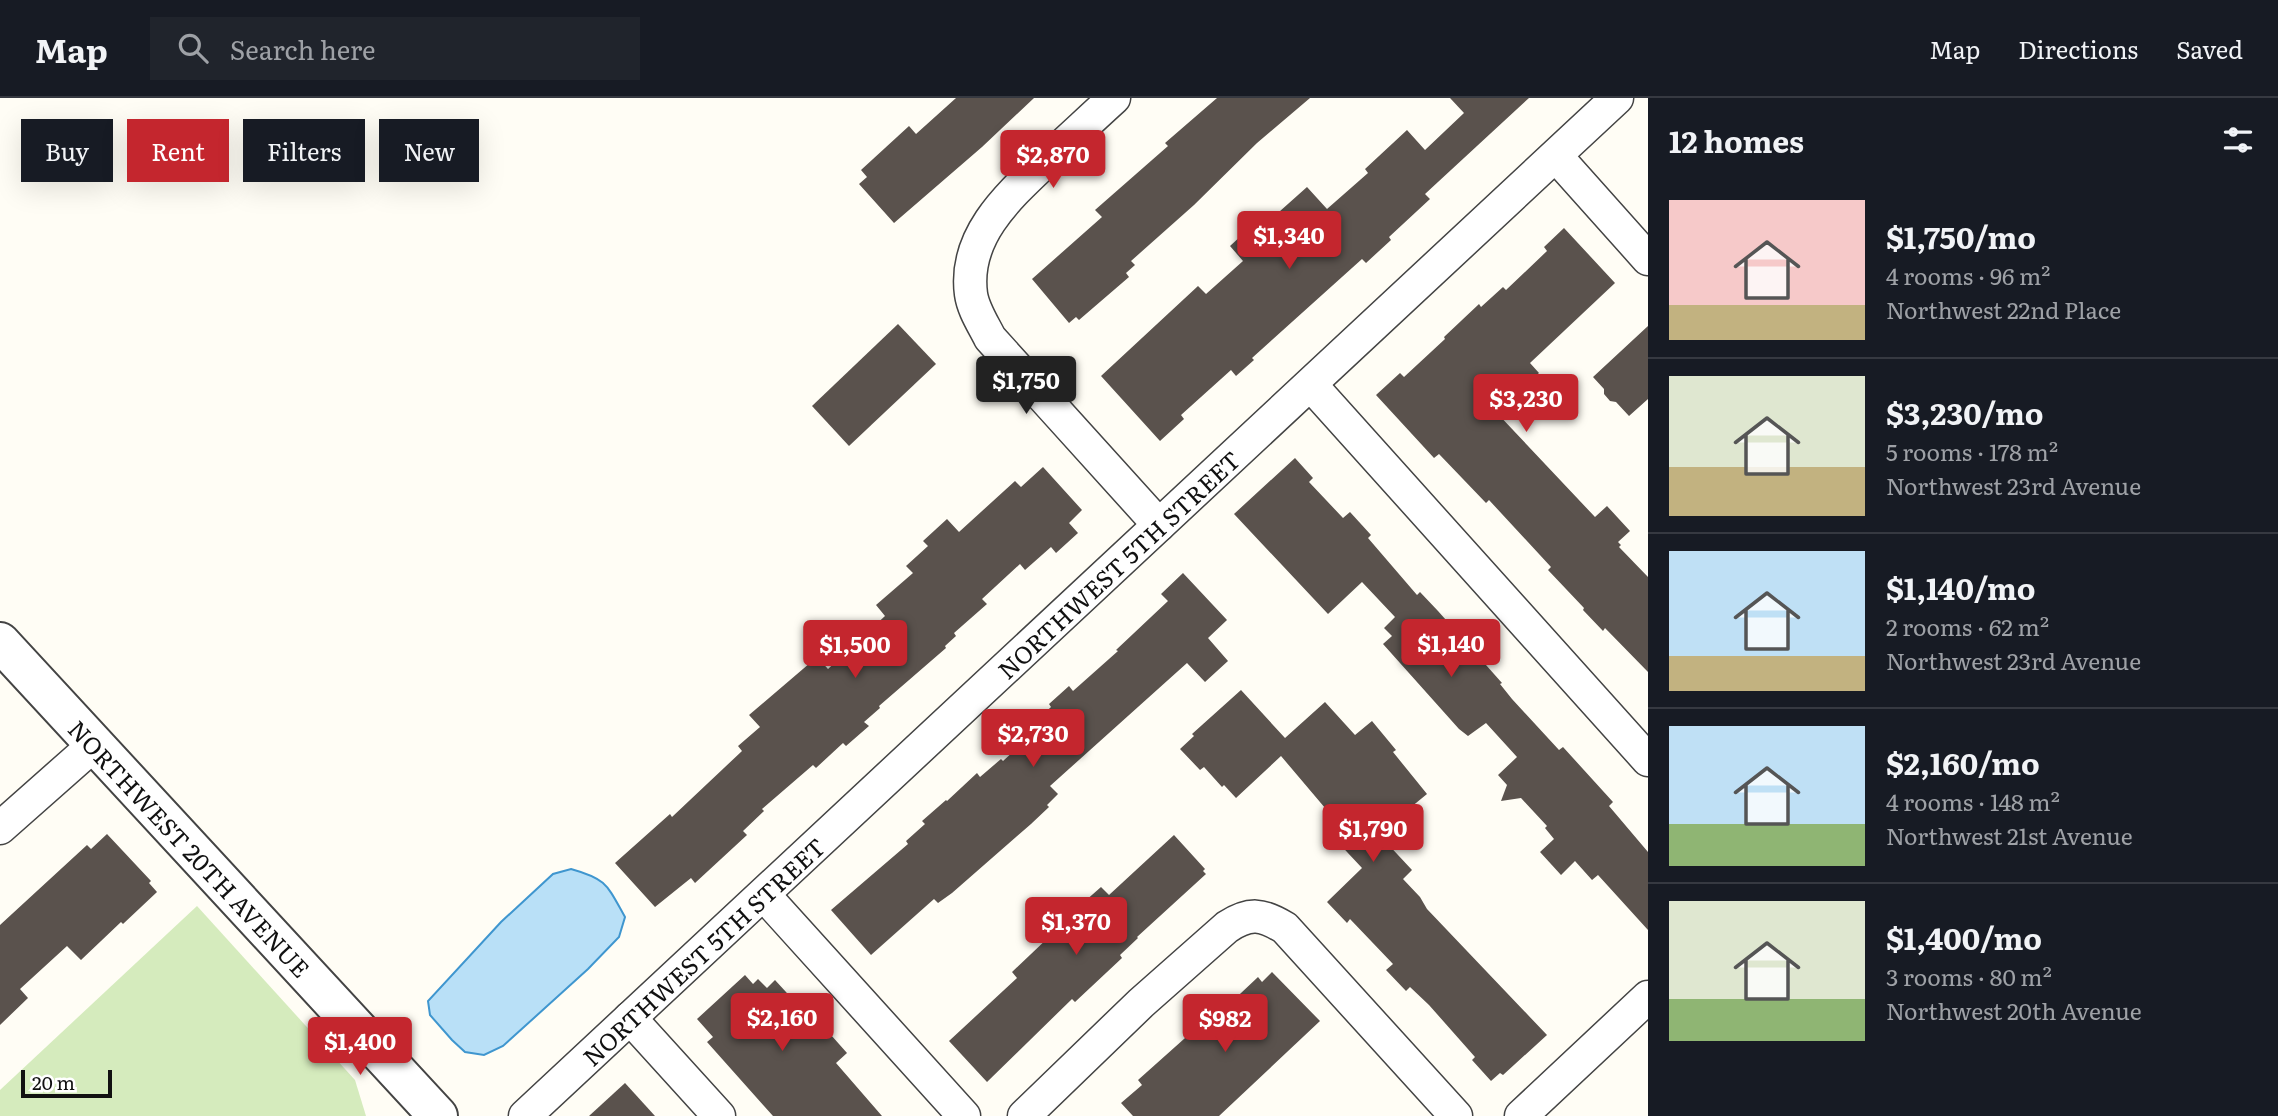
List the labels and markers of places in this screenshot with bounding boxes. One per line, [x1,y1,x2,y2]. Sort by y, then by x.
pin: $2,870 [996,130,1110,190]
pin: $1,340 [1232,212,1346,271]
pin: $1,750 [969,356,1083,416]
pin: $3,230 [1469,374,1583,434]
pin: $1,500 [798,620,912,680]
pin: $1,140 [1394,620,1508,679]
pin: $2,730 [976,710,1090,769]
pin: $1,790 [1316,804,1430,864]
pin: $1,370 [1019,898,1133,957]
pin: $2,160 [725,993,839,1053]
pin: $982 [1184,995,1266,1054]
pin: $1,400 [303,1018,417,1077]

